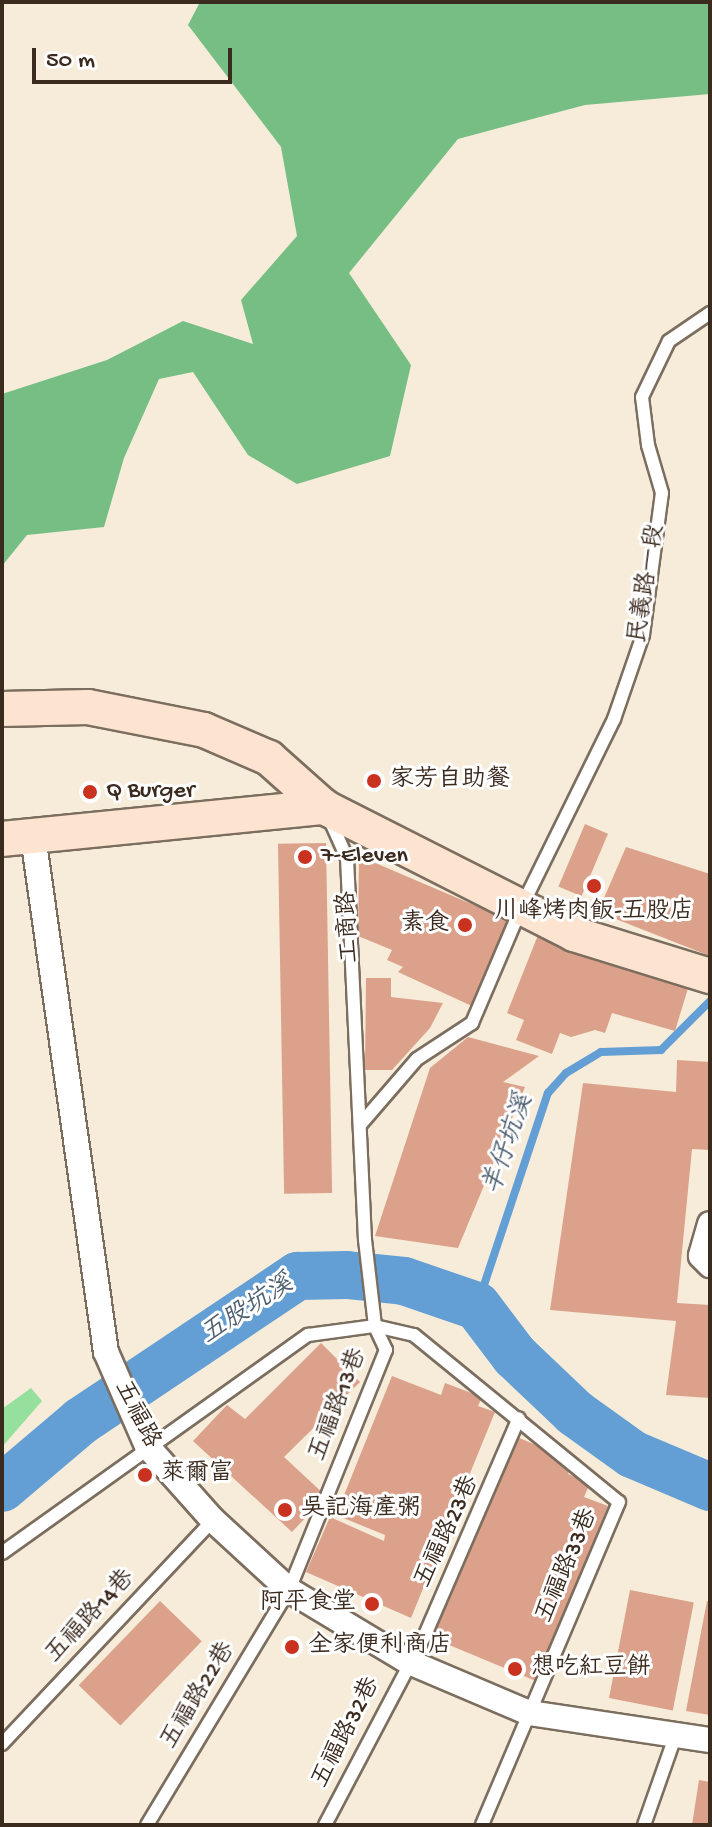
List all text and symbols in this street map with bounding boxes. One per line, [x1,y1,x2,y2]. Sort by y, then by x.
scale bar [36,32,236,82]
text: 50 m [46,47,95,76]
street label: 民義路一段 [624,522,672,646]
place label: 家芳自助餐 [390,767,510,795]
marker: 家芳自助餐 [365,772,383,790]
place label: Q Burger [106,778,194,806]
marker: Q Burger [81,783,99,801]
place label: 7-Eleven [321,843,408,871]
marker: 7-Eleven [296,848,314,866]
marker: 川峰烤肉飯-五股店 [585,877,603,895]
street label: 工商路 [334,890,366,964]
place label: 川峰烤肉飯-五股店 [494,899,694,927]
place label: 素食 [401,911,449,939]
marker: 素食 [456,916,474,934]
water label: 羊仔坑溪 [478,1091,542,1199]
water label: 五股坑溪 [196,1270,300,1352]
street label: 五福路13巷 [304,1345,374,1465]
street label: 五福路 [107,1376,165,1454]
place label: 萊爾富 [161,1461,233,1489]
marker: 萊爾富 [136,1466,154,1484]
street label: 五福路23巷 [410,1471,486,1593]
place label: 吳記海產粥 [301,1496,421,1524]
marker: 吳記海產粥 [276,1501,294,1519]
street label: 五福路33巷 [531,1505,605,1627]
street label: 五福路14巷 [41,1564,141,1670]
place label: 阿平食堂 [260,1590,356,1618]
marker: 阿平食堂 [363,1595,381,1613]
place label: 全家便利商店 [308,1633,452,1661]
street label: 五福路22巷 [156,1637,242,1755]
marker: 全家便利商店 [283,1638,301,1656]
place label: 想吃紅豆餅 [531,1655,651,1683]
marker: 想吃紅豆餅 [506,1660,524,1678]
street label: 五福路32巷 [307,1673,387,1793]

